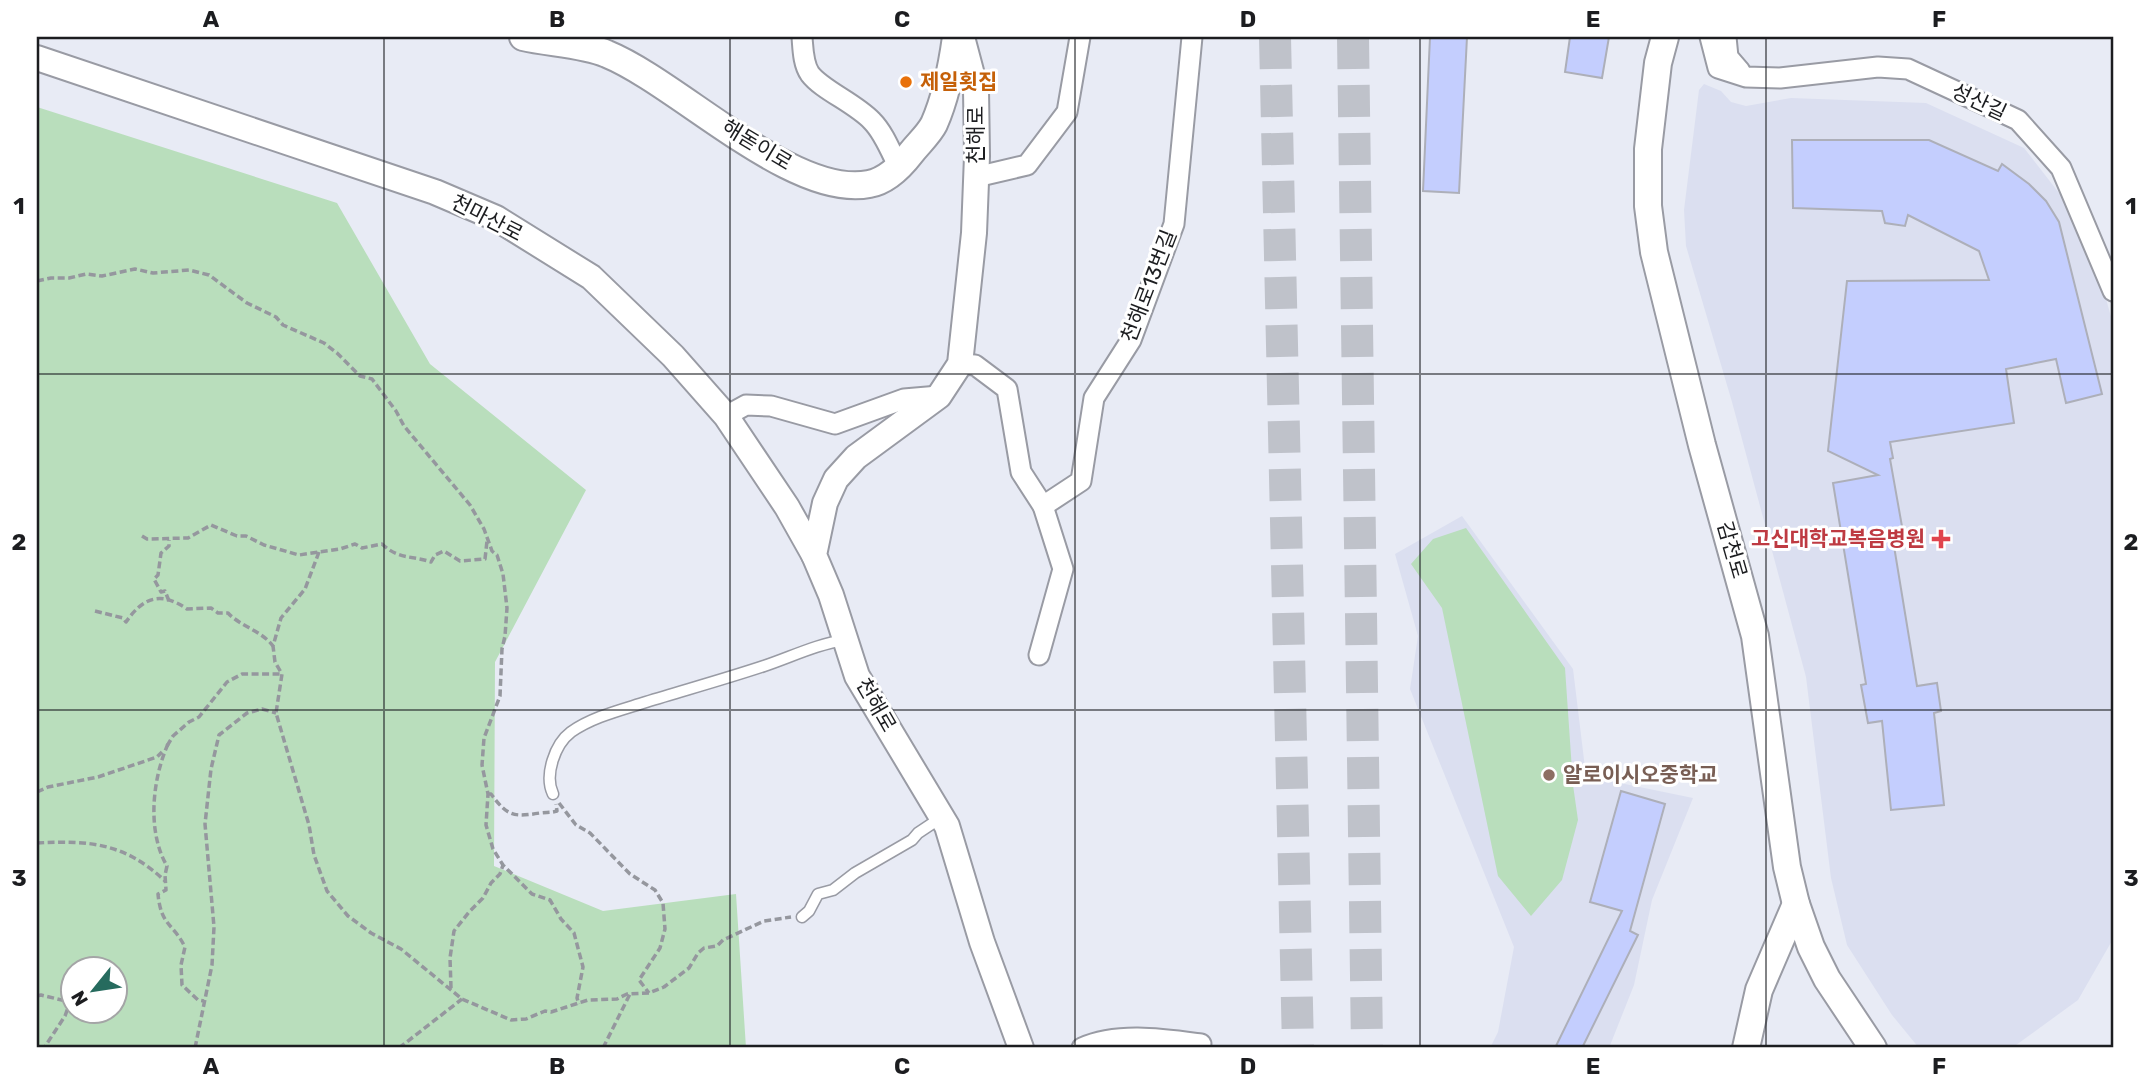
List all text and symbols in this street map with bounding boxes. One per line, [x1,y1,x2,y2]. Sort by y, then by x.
text: A [203,5,220,33]
text: B [549,5,565,33]
text: C [894,5,910,33]
text: D [1240,5,1256,33]
text: E [1586,5,1600,33]
text: F [1932,5,1946,33]
place label: 제일횟집 [920,69,997,94]
marker: 제일횟집 [898,74,914,90]
street label: 성산길 [1948,78,2011,125]
street label: 천해로 [963,106,988,164]
street label: 해돋이로 [718,114,797,175]
street label: 천마산로 [447,189,527,246]
text: 1 [13,192,25,220]
text: 1 [2125,192,2137,220]
street label: 천해로13번길 [1116,226,1181,345]
street label: 감천로 [1712,519,1752,581]
place label: 고신대학교복음병원 [1751,526,1925,551]
text: 2 [12,528,26,556]
text: 2 [2124,528,2138,556]
marker: 고신대학교복음병원 [1931,529,1951,549]
street label: 천해로 [851,673,902,736]
place label: 알로이시오중학교 [1563,762,1718,787]
marker: 알로이시오중학교 [1541,767,1557,783]
text: 3 [11,864,27,892]
text: 3 [2123,864,2139,892]
north arrow [60,956,130,1026]
text: N [66,987,93,1010]
text: A [203,1052,220,1080]
text: B [549,1052,565,1080]
text: C [894,1052,910,1080]
text: D [1240,1052,1256,1080]
text: E [1586,1052,1600,1080]
text: F [1932,1052,1946,1080]

